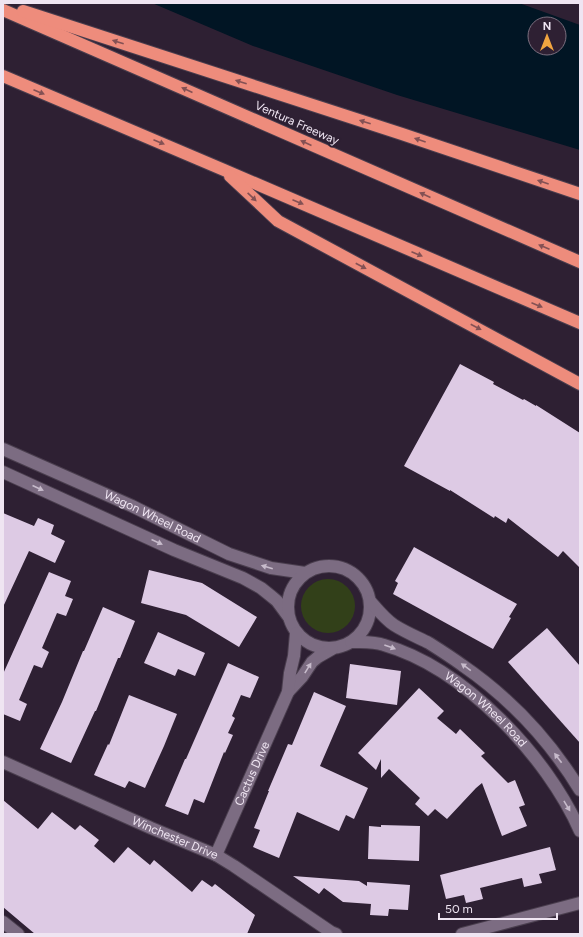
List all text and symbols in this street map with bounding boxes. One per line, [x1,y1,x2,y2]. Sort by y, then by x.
north arrow [527,16,567,56]
text: N [543,20,551,33]
one-way arrow [111,39,123,45]
one-way arrow [235,79,247,85]
one-way arrow [181,87,193,94]
one-way arrow [33,89,45,95]
street label: Ventura Freeway [253,98,342,148]
one-way arrow [358,119,370,125]
one-way arrow [413,137,425,143]
one-way arrow [300,139,312,146]
one-way arrow [153,140,165,146]
one-way arrow [537,178,549,184]
one-way arrow [247,192,257,201]
one-way arrow [419,192,431,198]
one-way arrow [293,199,304,205]
one-way arrow [539,244,550,250]
one-way arrow [412,251,424,257]
one-way arrow [355,262,367,269]
one-way arrow [531,301,543,308]
one-way arrow [470,324,482,331]
one-way arrow [33,485,44,491]
street label: Wagon Wheel Road [102,488,203,546]
one-way arrow [151,539,162,545]
one-way arrow [261,564,273,570]
one-way arrow [384,644,396,650]
one-way arrow [304,663,312,673]
one-way arrow [460,663,471,671]
street label: Wagon Wheel Road [442,669,530,749]
street label: Cactus Drive [232,739,272,808]
one-way arrow [554,753,562,763]
one-way arrow [564,800,571,812]
street label: Winchester Drive [130,813,221,862]
scale bar [439,895,557,921]
text: 50 m [445,902,473,916]

